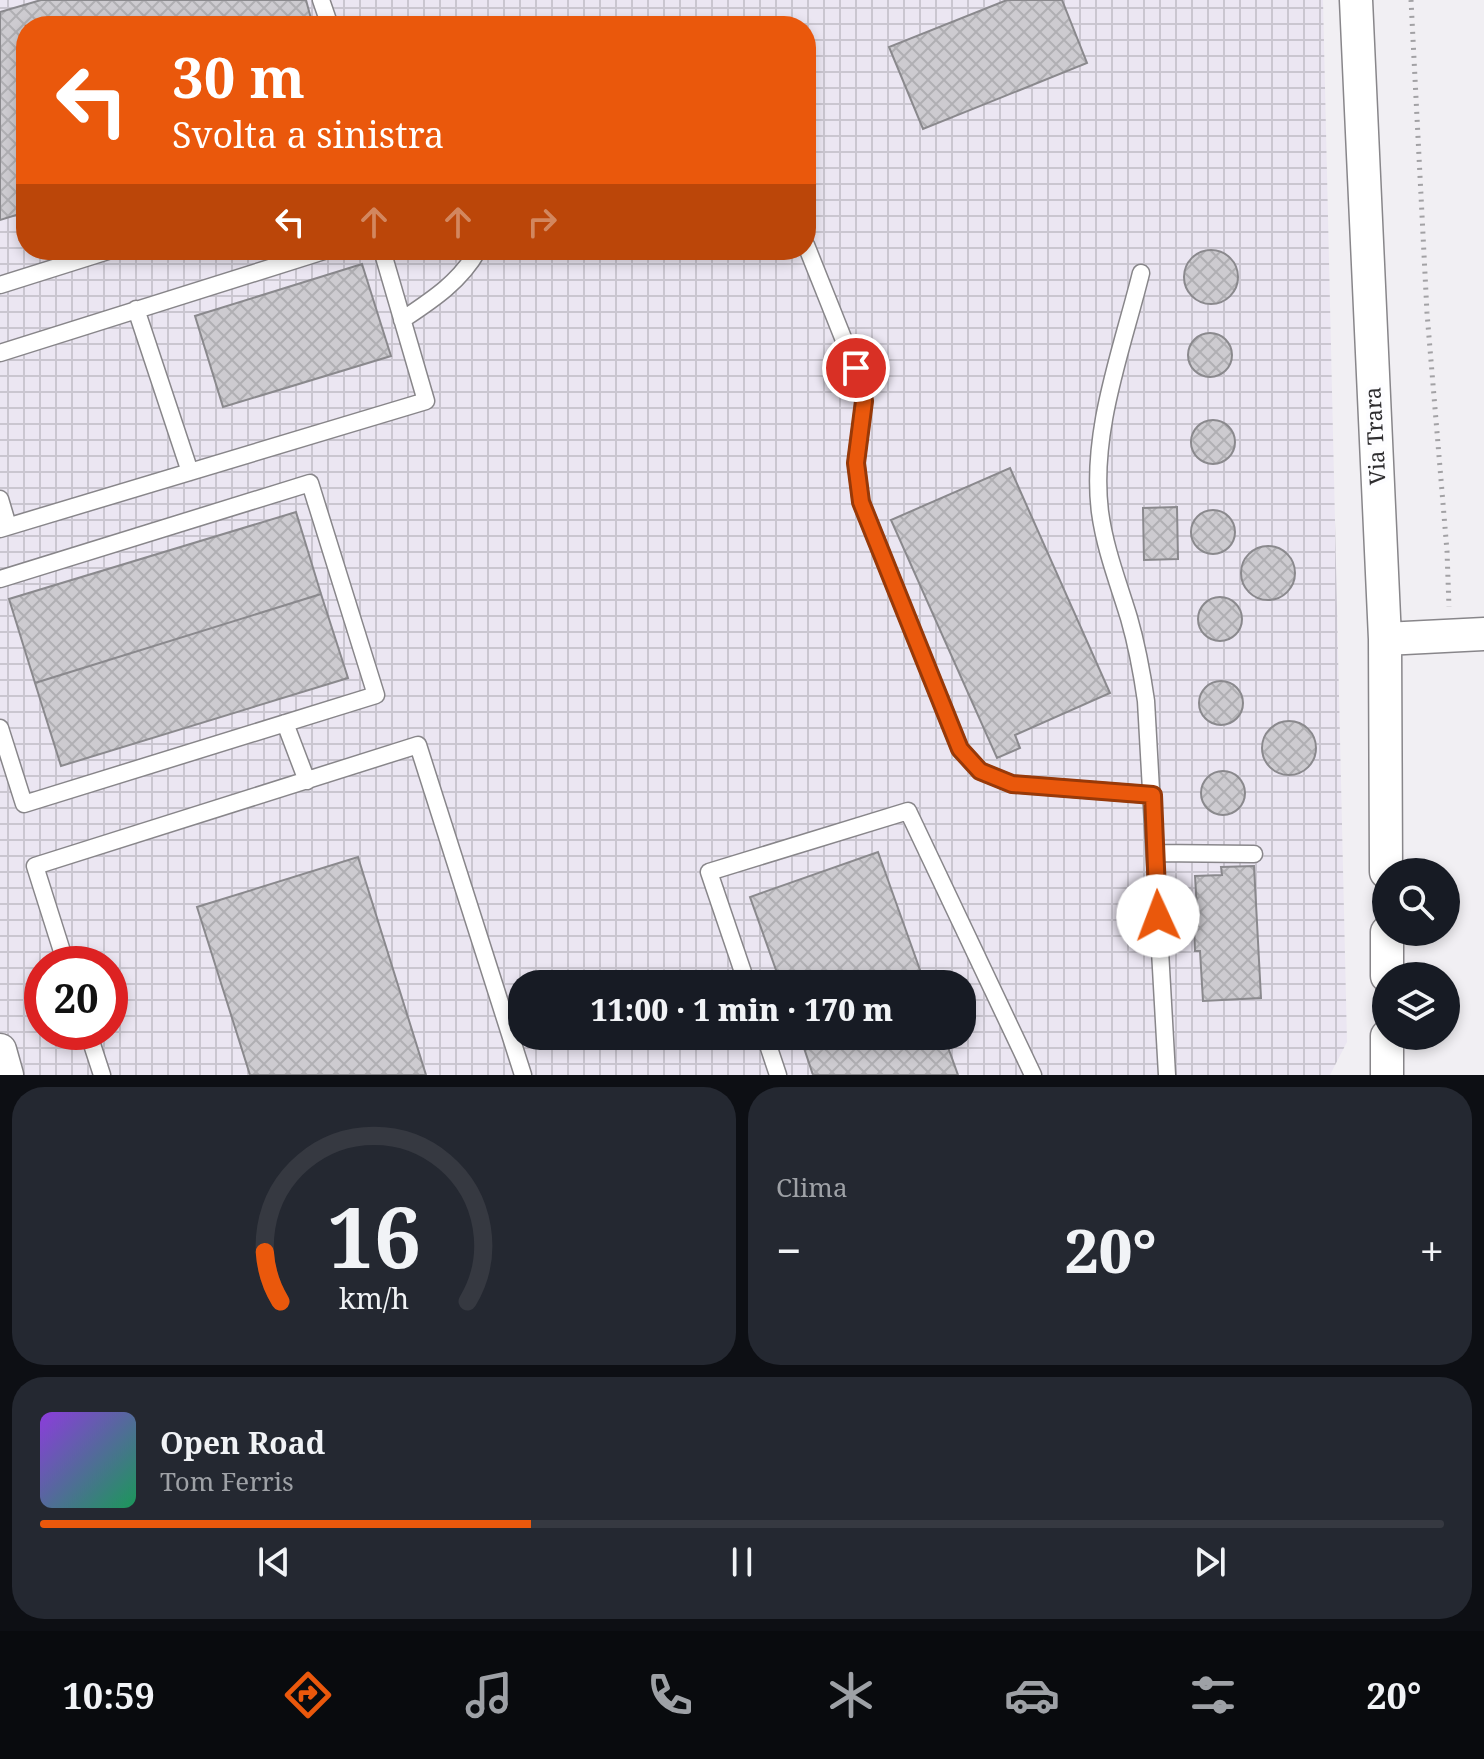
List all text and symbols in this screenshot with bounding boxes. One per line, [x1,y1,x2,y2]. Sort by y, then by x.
text: 30 m [172,38,305,114]
icon: left [40,48,144,152]
text: Svolta a sinistra [172,110,444,159]
icon: left [268,200,312,244]
icon: ahead [352,200,396,244]
icon: ahead [436,200,480,244]
icon: right [520,200,564,244]
pin [822,334,890,402]
icon: arrive [834,346,878,390]
street label: Via Trara [1356,386,1392,486]
map controls [1372,858,1460,1050]
button: search [1372,858,1460,946]
position arrow [1116,874,1200,958]
speed limit sign: 20 [24,946,128,1050]
button: layers [1372,962,1460,1050]
text: 11:00 · 1 min · 170 m [591,989,893,1030]
text: Clima [776,1169,848,1205]
text: 16 [327,1179,421,1292]
text: 20° [1064,1209,1156,1291]
text: − [776,1220,801,1280]
text: + [1419,1220,1444,1280]
text: km/h [339,1278,409,1317]
text: Open Road [160,1422,325,1463]
text: Tom Ferris [160,1463,294,1499]
icon: previous [252,1540,296,1584]
icon: pause [720,1540,764,1584]
icon: next [1188,1540,1232,1584]
icon: directions [280,1667,336,1723]
icon: music [461,1667,517,1723]
icon: phone [642,1667,698,1723]
icon: climate [823,1667,879,1723]
icon: car [1004,1667,1060,1723]
icon: filters [1185,1667,1241,1723]
text: 10:59 [63,1671,155,1720]
text: 20° [1366,1671,1421,1720]

